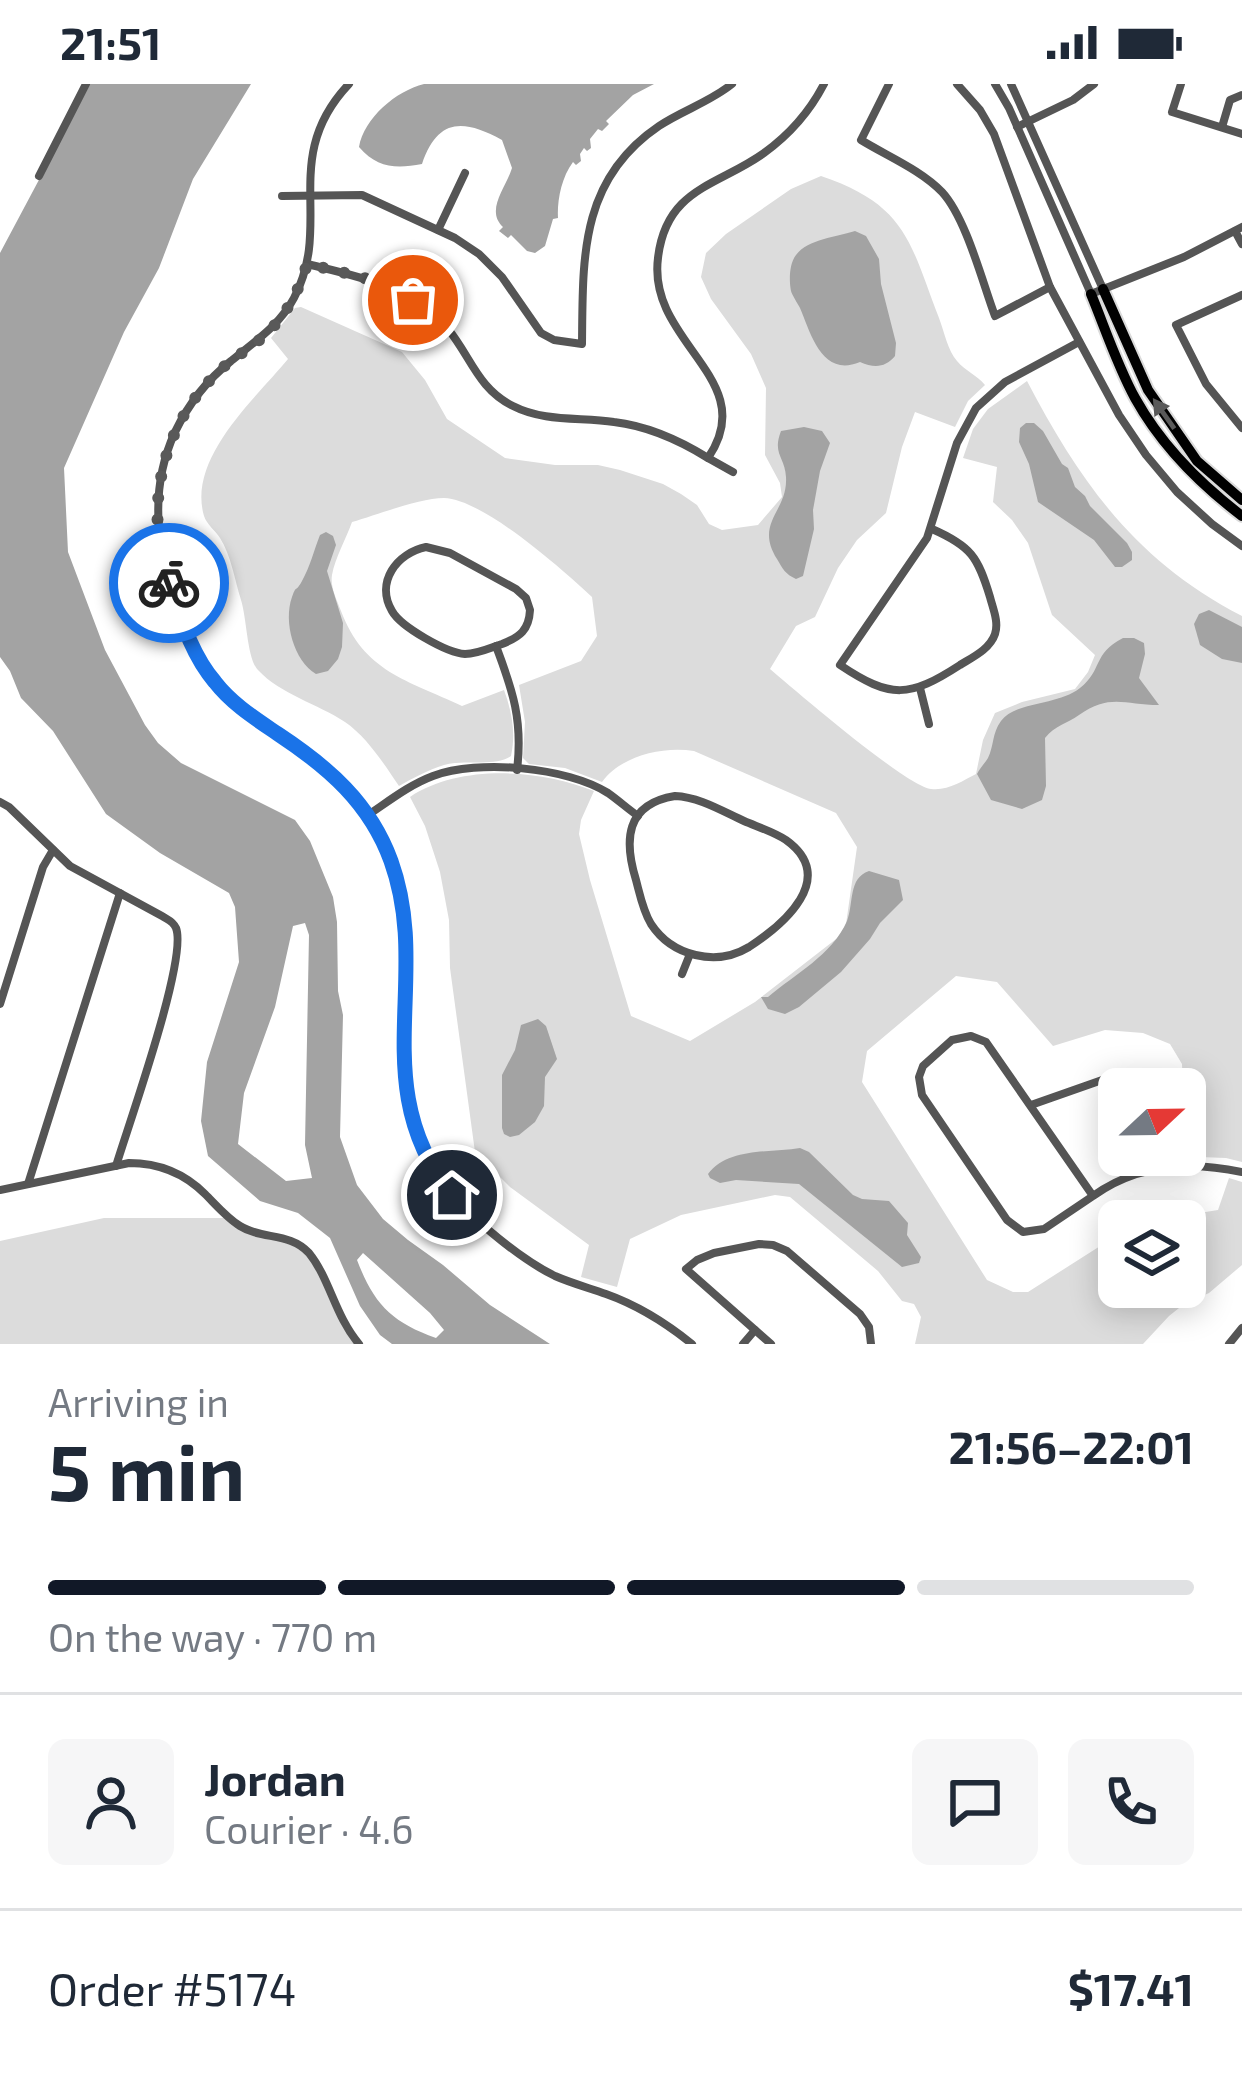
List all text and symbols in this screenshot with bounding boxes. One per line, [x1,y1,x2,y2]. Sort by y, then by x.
text: 21:51 [60,15,161,69]
pin [362,249,464,351]
icon: bag [380,267,446,333]
one-way arrow [1153,397,1176,430]
courier [109,523,229,643]
icon: bike [136,550,202,616]
north arrow [1098,1068,1206,1176]
map controls [1098,1068,1206,1308]
pin [401,1144,503,1246]
icon: home [419,1162,485,1228]
button: layers [1098,1200,1206,1308]
text: Arriving in [48,1378,229,1425]
text: 21:56–22:01 [949,1419,1194,1473]
text: 5 min [48,1423,245,1517]
text: On the way · 770 m [48,1613,377,1660]
button: person [48,1739,174,1865]
button: chat [912,1739,1038,1865]
button: phone [1068,1739,1194,1865]
text: Jordan [204,1751,346,1805]
text: Courier · 4.6 [204,1805,414,1852]
text: Order #5174 [48,1961,296,2015]
text: $17.41 [1068,1961,1194,2015]

